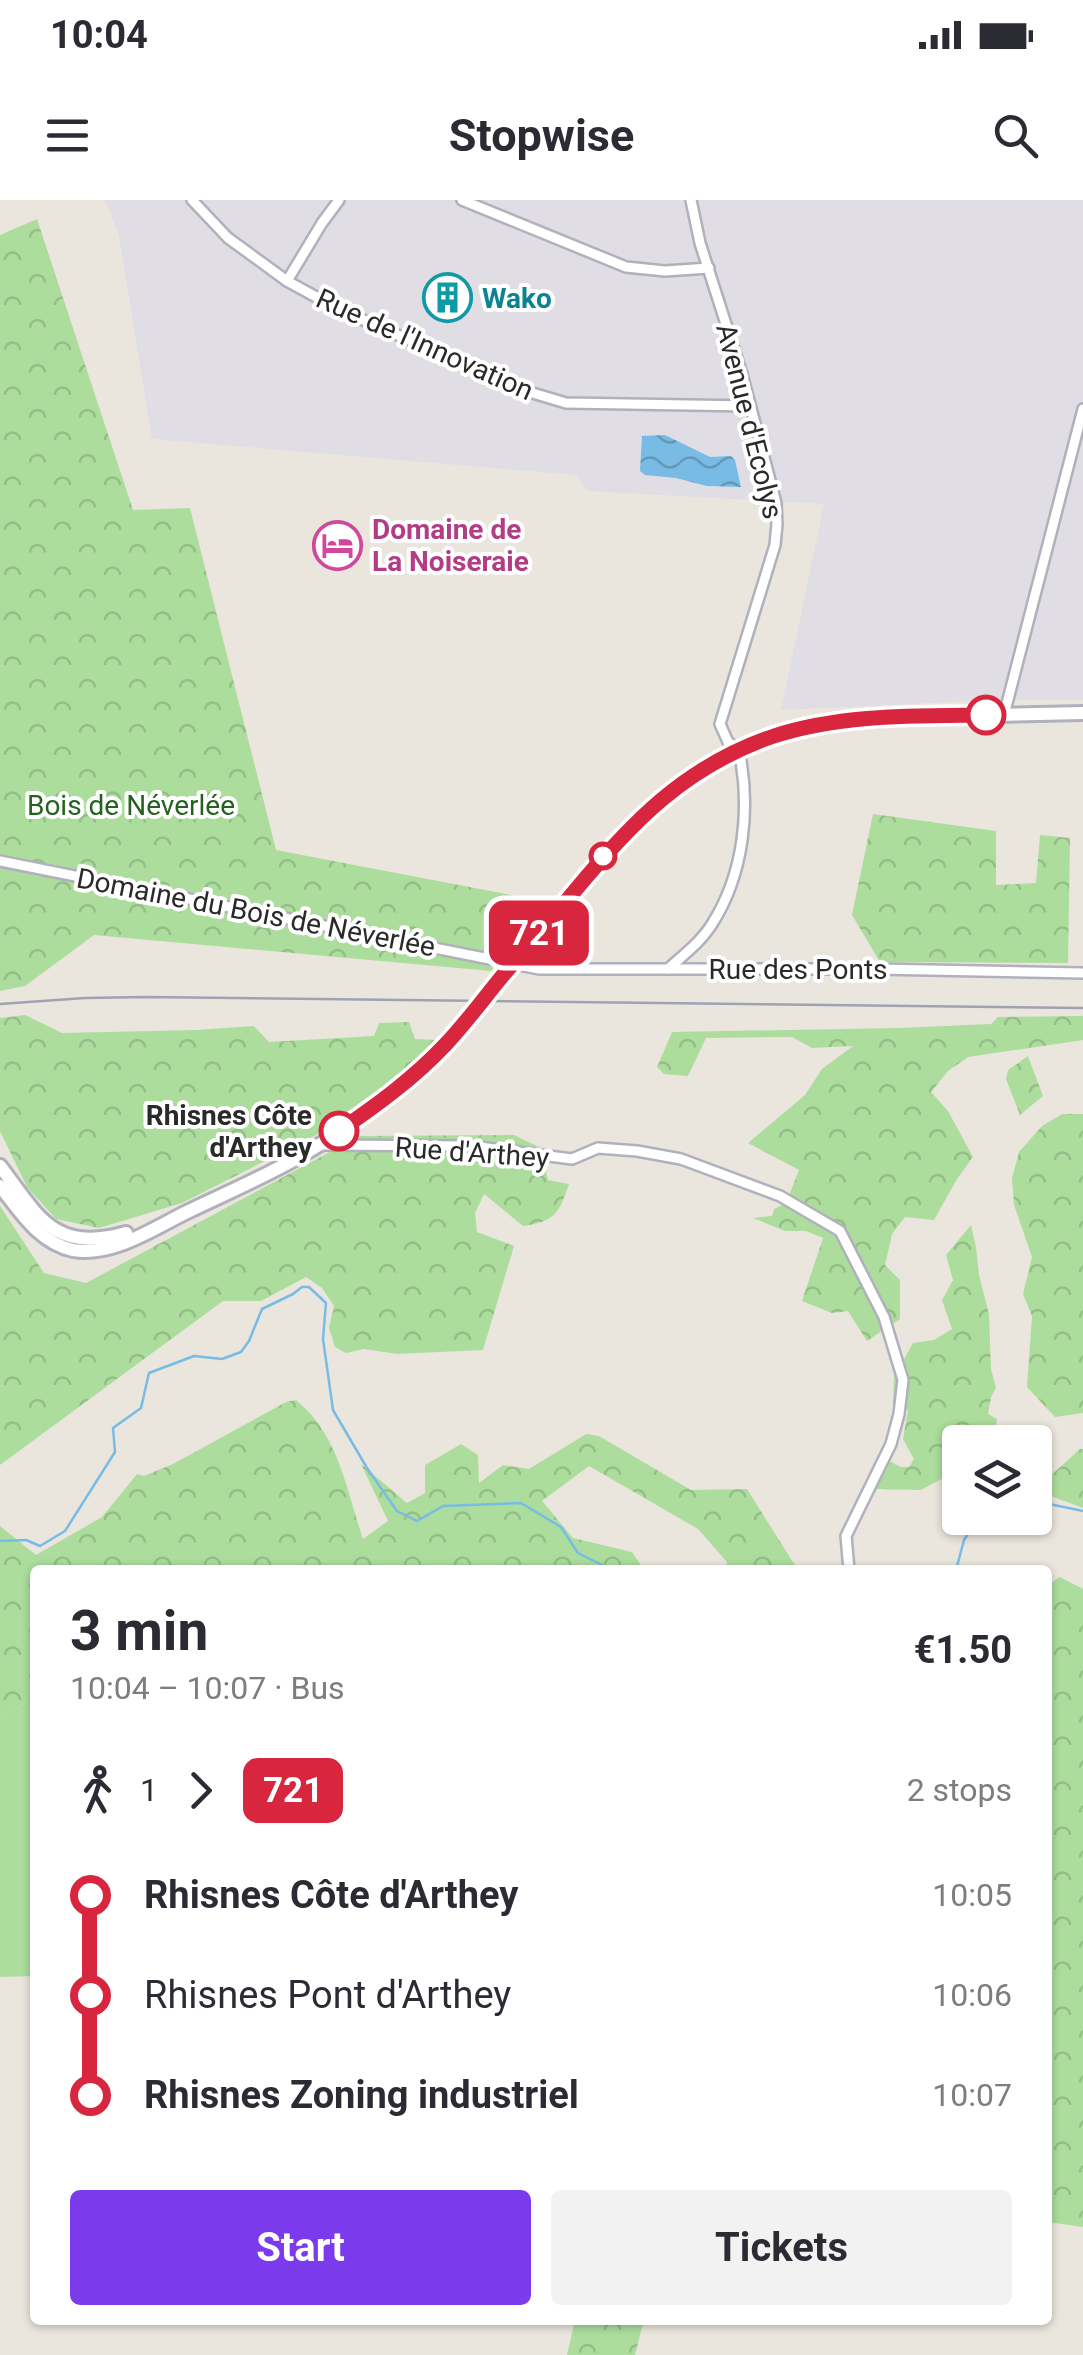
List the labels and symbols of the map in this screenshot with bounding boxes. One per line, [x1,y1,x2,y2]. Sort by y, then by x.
building icon: Wako [421,272,473,324]
street label: Rue de l'Innovation [311,282,538,407]
place label: Wako [482,282,552,315]
street label: Avenue d'Ecolys [709,320,790,522]
place label: Domaine de La Noiseraie [372,513,529,578]
hotel icon: Domaine de La Noiseraie [311,519,363,571]
unlabelled marker [967,696,1005,734]
park label: Bois de Néverlée [27,789,235,822]
unlabelled marker [590,843,616,869]
street label: Domaine du Bois de Néverlée [74,862,438,963]
line badge: 721 [482,900,596,966]
street label: Rue des Ponts [708,953,888,986]
place label: Rhisnes Côte d'Arthey [146,1099,313,1164]
marker: Rhisnes Côte d'Arthey [320,1112,358,1150]
street label: Rue d'Arthey [394,1131,550,1174]

